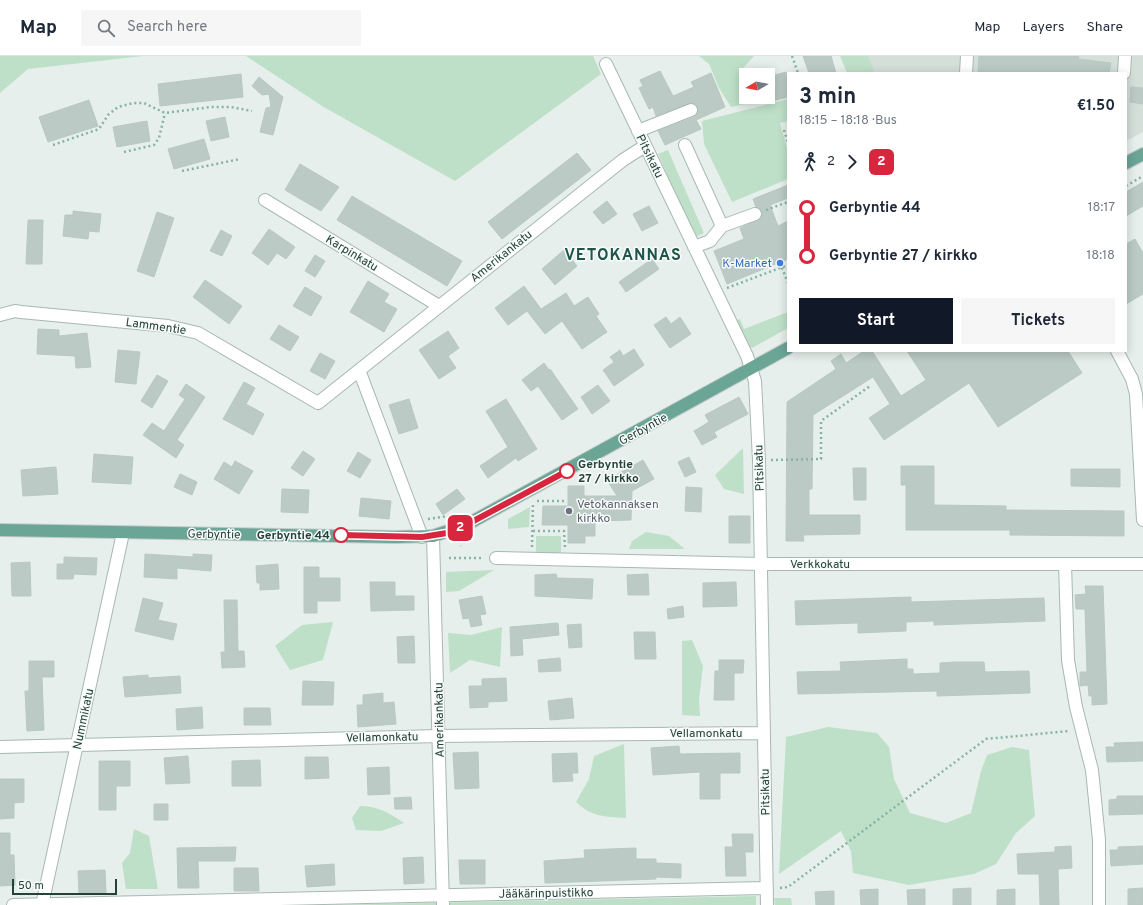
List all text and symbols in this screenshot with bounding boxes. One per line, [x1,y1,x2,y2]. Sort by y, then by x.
search box [81,10,361,46]
text: Map [20,16,57,40]
icon: search [95,17,117,39]
text: Search here [127,18,207,37]
text: Map [974,19,1000,36]
text: Layers [1022,19,1064,36]
text: Share [1086,19,1123,36]
north arrow [739,68,775,104]
map controls [739,68,775,104]
text: 3 min [799,84,856,111]
text: €1.50 [1077,97,1115,116]
text: 18:15 – 18:18 · Bus [799,113,897,129]
street label: Pitsikatu [632,132,667,181]
icon: walk [799,151,821,173]
icon: forward [841,151,863,173]
text: 2 [877,153,886,170]
text: 2 [827,154,835,170]
text: Gerbyntie 44 [829,199,921,218]
text: 18:17 [1088,200,1115,216]
street label: Amerikankatu [467,227,536,287]
street label: Karpinkatu [322,232,381,276]
district label: VETOKANNAS [564,246,682,266]
text: Gerbyntie 27 / kirkko [829,247,978,266]
text: 18:18 [1086,248,1115,264]
place label: K-Market [722,256,772,272]
marker: K-Market [775,258,785,268]
button: Start [799,298,953,344]
button: Tickets [961,298,1115,344]
street label: Lammentie [125,315,187,339]
street label: Gerbyntie [616,410,671,450]
street label: Pitsikatu [751,444,769,492]
place label: Gerbyntie 27 / kirkko [578,457,639,487]
marker: Gerbyntie 27 / kirkko [559,463,575,479]
place label: Vetokannaksen kirkko [577,497,659,527]
marker: Vetokannaksen kirkko [564,506,574,516]
line badge: 2 [447,515,473,541]
text: 2 [456,519,464,536]
street label: Gerbyntie [187,527,241,543]
marker: Gerbyntie 44 [333,527,349,543]
place label: Gerbyntie 44 [257,528,330,544]
street label: Verkkokatu [790,557,850,573]
street label: Amerikankatu [431,682,449,758]
street label: Nummikatu [70,687,98,751]
street label: Vellamonkatu [670,726,742,742]
street label: Vellamonkatu [345,729,419,747]
street label: Pitsikatu [758,768,774,816]
scale bar [12,877,117,896]
text: 50 m [18,879,44,893]
street label: Jääkärinpuistikko [499,885,594,903]

